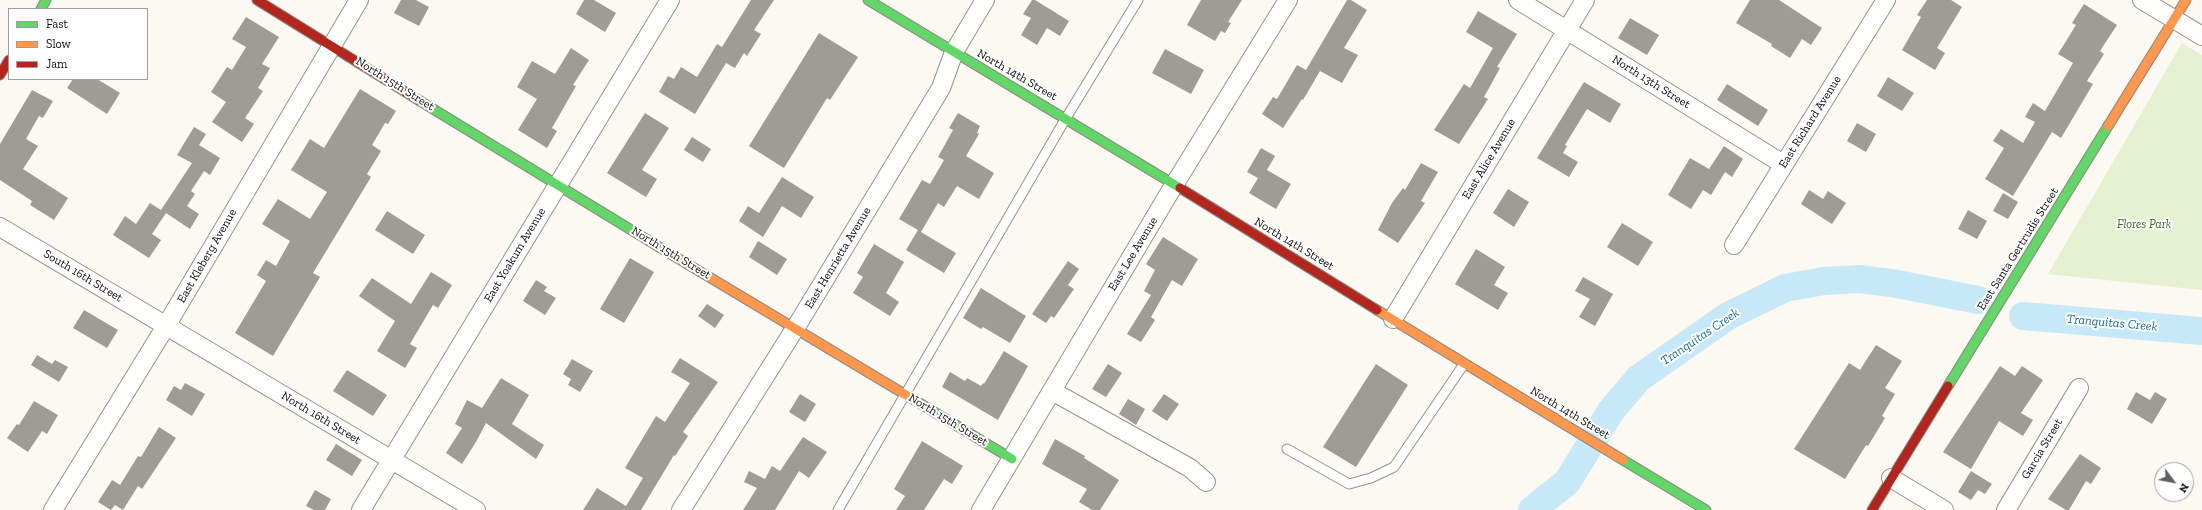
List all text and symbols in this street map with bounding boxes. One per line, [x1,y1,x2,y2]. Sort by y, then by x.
legend [8,8,148,80]
text: Fast [46,17,68,31]
text: Slow [46,37,71,51]
street label: North 14th Street [974,46,1060,104]
street label: North 13th Street [1609,52,1693,112]
street label: North 15th Street [353,54,437,114]
text: Jam [46,57,67,71]
street label: East Richard Avenue [1776,73,1844,171]
street label: East Alice Avenue [1459,116,1519,202]
street label: East Santa Gertrudis Street [1974,185,2062,313]
street label: East Yoakum Avenue [481,205,549,305]
street label: East Henrietta Avenue [802,205,874,311]
street label: East Kleberg Avenue [174,206,240,306]
street label: East Lee Avenue [1105,214,1161,294]
street label: North 14th Street [1252,215,1336,273]
park label: Flores Park [2117,218,2171,232]
street label: North 15th Street [629,224,713,282]
street label: South 16th Street [41,247,125,305]
water label: Tranquitas Creek [1658,305,1742,369]
water label: Tranquitas Creek [2066,311,2158,335]
street label: North 14th Street [1528,384,1612,442]
street label: North 16th Street [279,389,363,447]
street label: North 15th Street [906,391,990,449]
street label: Garcia Street [2018,416,2066,482]
north arrow [2154,462,2194,502]
text: N [2176,481,2191,495]

